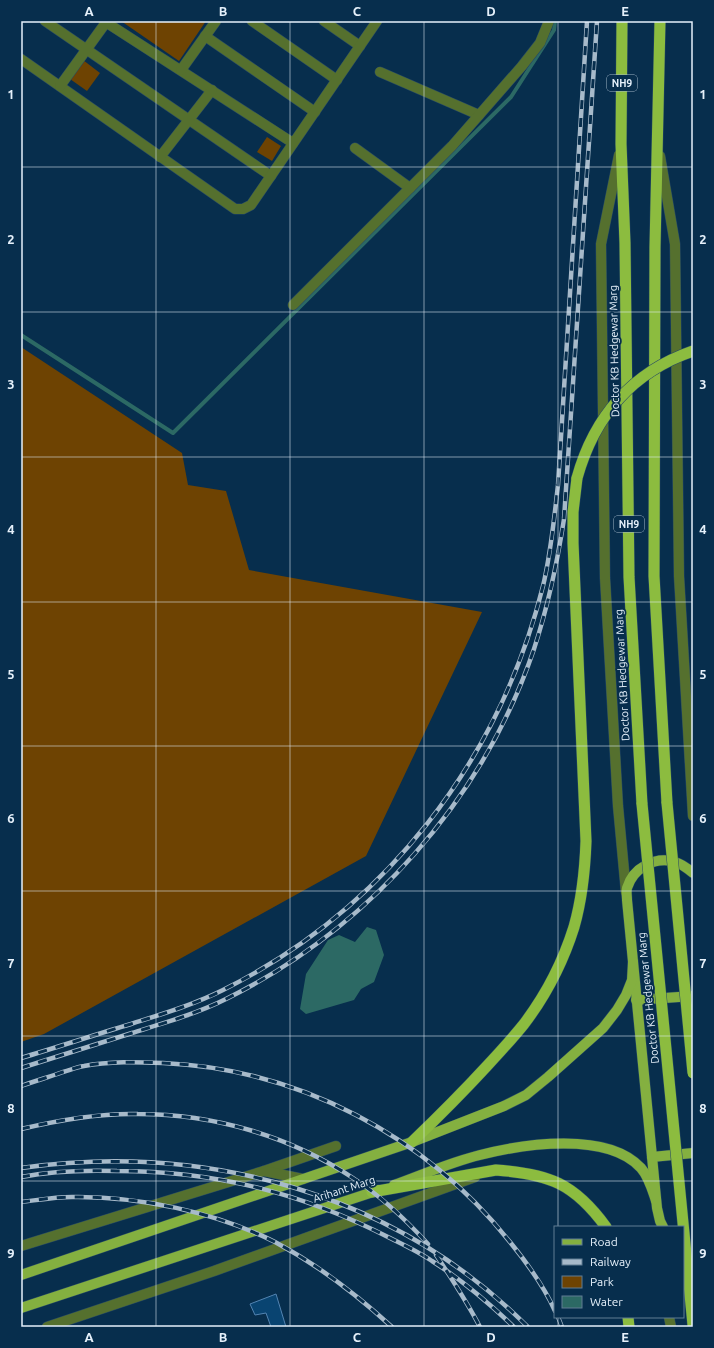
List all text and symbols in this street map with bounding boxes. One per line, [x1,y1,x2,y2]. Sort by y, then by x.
text: A [84,4,94,18]
text: B [219,4,228,18]
text: C [353,4,362,18]
text: D [486,4,496,18]
text: E [621,4,629,18]
road number: NH9 [607,75,637,91]
text: 1 [7,87,15,101]
text: 1 [699,87,707,101]
text: 2 [7,232,15,246]
text: 2 [699,232,707,246]
street label: Doctor KB Hedgewar Marg [607,285,621,417]
text: 3 [7,377,15,391]
text: 3 [699,377,707,391]
road number: NH9 [614,516,644,532]
text: 4 [7,522,15,536]
text: 4 [699,522,707,536]
street label: Doctor KB Hedgewar Marg [613,609,631,741]
text: 5 [7,667,15,681]
text: 5 [699,667,707,681]
text: 6 [7,811,15,825]
text: 6 [699,811,707,825]
street label: Doctor KB Hedgewar Marg [635,932,661,1064]
text: 7 [7,956,15,970]
text: 7 [699,956,707,970]
text: 8 [7,1101,15,1115]
text: 8 [699,1101,707,1115]
street label: Arihant Marg [311,1173,377,1205]
legend [554,1226,684,1318]
text: Road [590,1235,618,1248]
text: 9 [7,1246,15,1260]
text: 9 [699,1246,707,1260]
text: Railway [590,1255,631,1268]
text: Park [590,1275,614,1288]
text: Water [590,1295,623,1308]
text: A [84,1330,94,1344]
text: B [219,1330,228,1344]
text: C [353,1330,362,1344]
text: D [486,1330,496,1344]
text: E [621,1330,629,1344]

